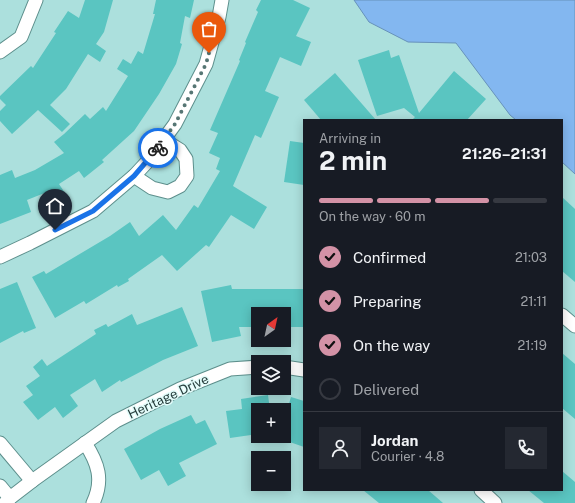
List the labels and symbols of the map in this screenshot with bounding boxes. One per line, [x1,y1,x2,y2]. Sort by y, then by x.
pin [192,12,226,53]
courier [138,128,178,168]
pin [38,189,72,230]
north arrow [251,307,291,347]
street label: Heritage Drive [126,371,211,422]

